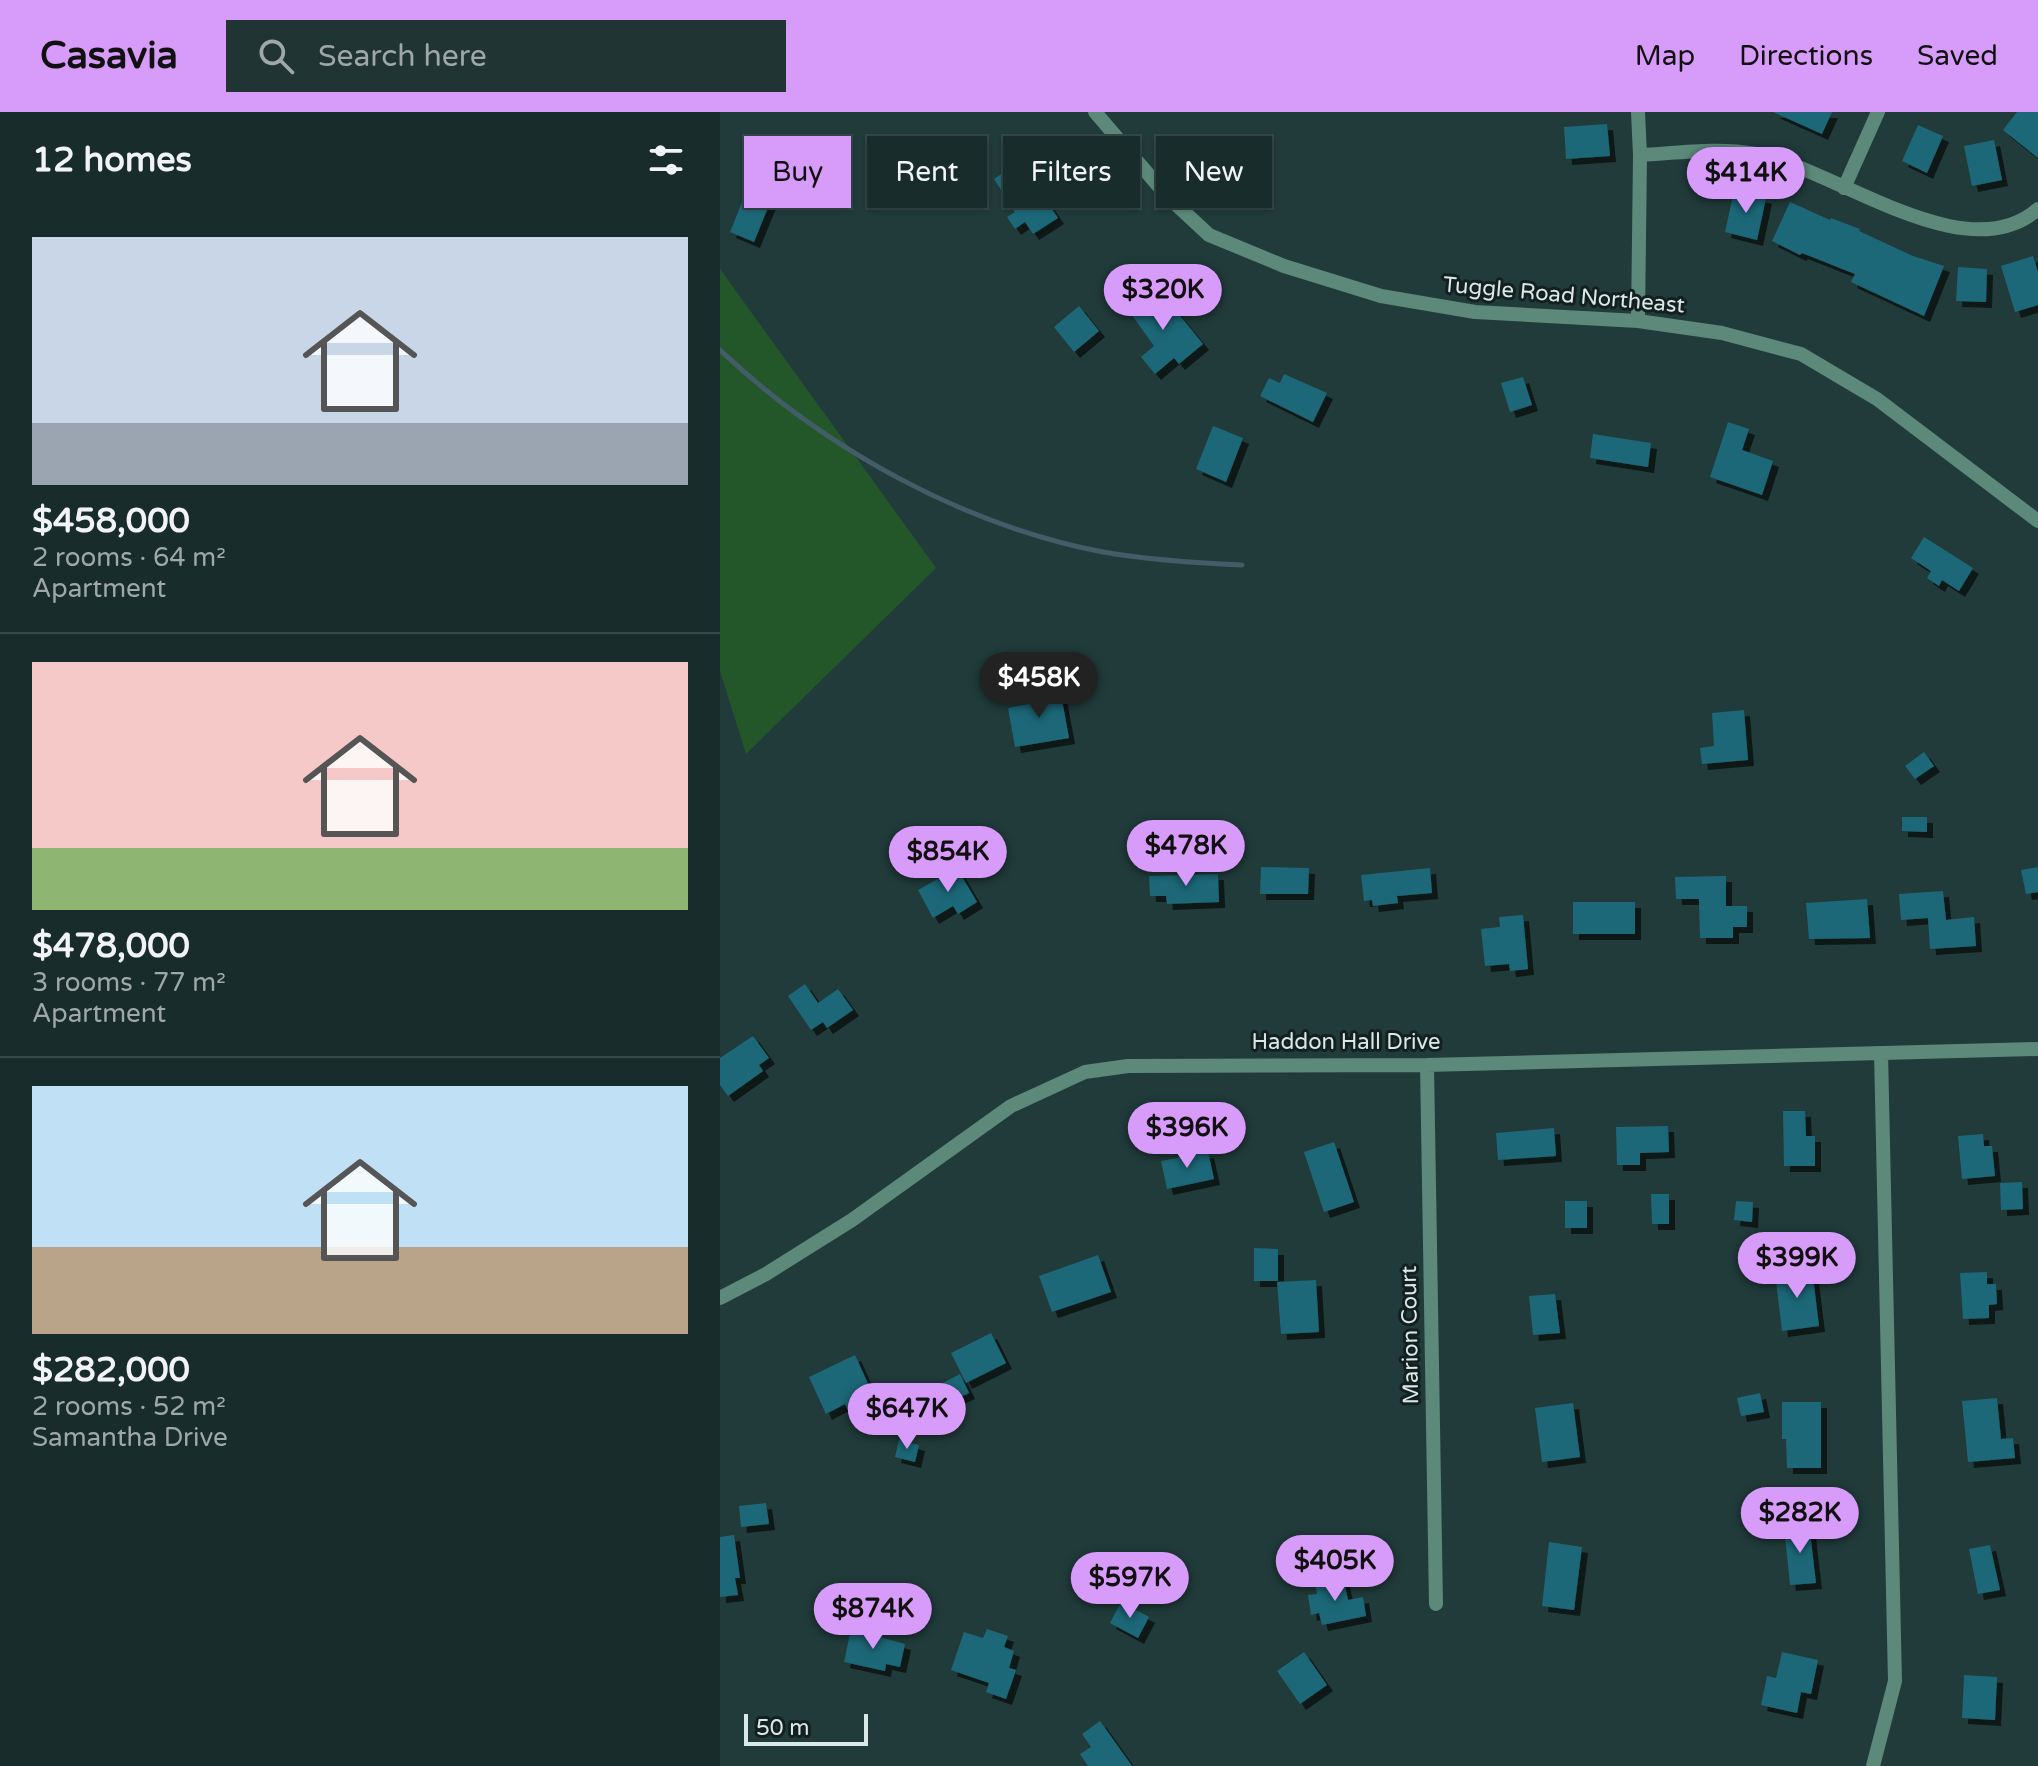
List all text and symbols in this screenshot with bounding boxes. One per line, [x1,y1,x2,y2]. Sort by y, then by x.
search box [226,20,786,92]
text: Casavia [40,33,178,79]
icon: search [254,34,298,78]
text: Search here [318,38,487,75]
text: Map [1635,39,1695,73]
text: Directions [1739,39,1873,73]
text: Saved [1917,39,1998,73]
chip: Buy [744,136,851,208]
chip: Rent [867,136,987,208]
chip: Filters [1003,136,1140,208]
chip: New [1156,136,1272,208]
icon: filters [644,138,688,182]
text: 12 homes [32,140,192,181]
pin: $414K [1690,147,1802,215]
text: $414K [1705,157,1787,188]
pin: $320K [1107,264,1219,332]
street label: Tuggle Road Northeast [1442,271,1686,319]
text: $320K [1122,274,1204,305]
icon: home [288,289,432,433]
text: $458,000 [32,501,190,542]
text: 2 rooms · 64 m² [32,542,226,573]
text: Apartment [32,573,166,604]
pin: $458K [983,652,1095,720]
text: $458K [998,662,1080,693]
icon: home [288,714,432,858]
pin: $478K [1130,820,1242,888]
pin: $854K [892,826,1004,894]
text: $478K [1145,830,1227,861]
text: $854K [907,836,989,867]
text: $478,000 [32,926,190,967]
text: 3 rooms · 77 m² [32,967,226,998]
text: Apartment [32,998,166,1029]
street label: Haddon Hall Drive [1251,1029,1441,1055]
pin: $396K [1131,1102,1243,1170]
text: $396K [1146,1112,1228,1143]
icon: home [288,1138,432,1282]
pin: $399K [1741,1232,1853,1300]
text: $399K [1756,1242,1838,1273]
street label: Marion Court [1396,1266,1424,1404]
text: $282,000 [32,1350,190,1391]
pin: $647K [851,1383,963,1451]
text: 2 rooms · 52 m² [32,1391,226,1422]
text: $647K [866,1393,948,1424]
text: Samantha Drive [32,1422,228,1453]
pin: $282K [1744,1487,1856,1555]
text: $282K [1759,1497,1841,1528]
pin: $405K [1279,1535,1391,1603]
text: $405K [1294,1545,1376,1576]
pin: $597K [1074,1552,1186,1620]
text: $597K [1089,1562,1171,1593]
pin: $874K [817,1583,929,1651]
text: $874K [832,1593,914,1624]
scale bar [744,1710,868,1746]
text: 50 m [756,1715,810,1741]

